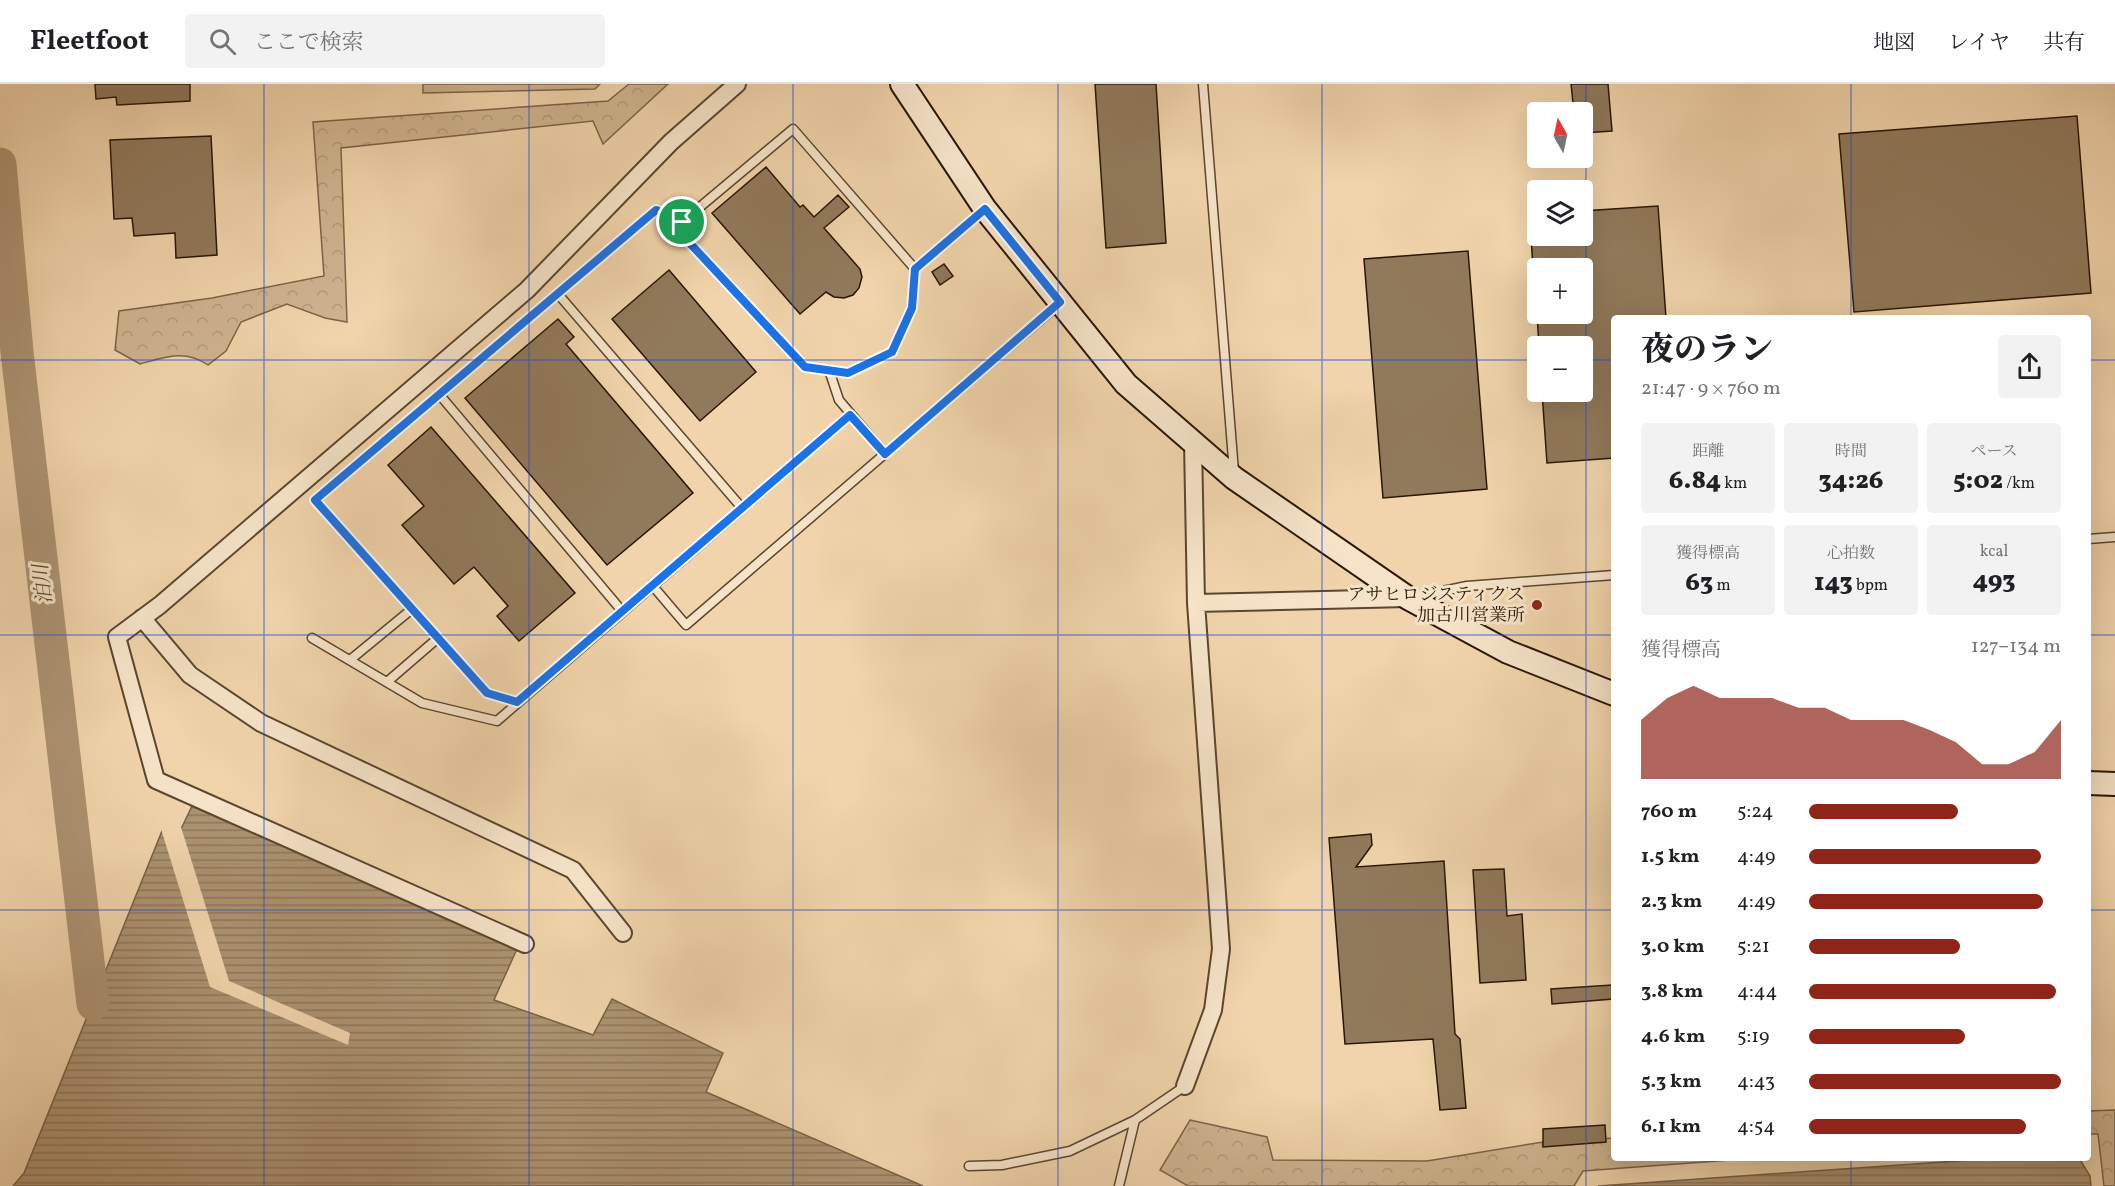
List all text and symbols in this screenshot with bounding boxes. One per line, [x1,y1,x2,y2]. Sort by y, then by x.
search box [185,14,605,68]
text: Fleetfoot [30,22,149,61]
icon: search [206,25,239,58]
text: ここで検索 [254,28,364,59]
text: 地図 [1873,29,1915,58]
text: レイヤ [1948,29,2010,58]
text: 共有 [2043,29,2085,58]
north arrow [1527,102,1593,168]
map controls [1527,102,1593,402]
button: layers [1527,180,1593,246]
pin [656,196,707,247]
icon: arrive [665,205,698,238]
button: + [1527,258,1593,324]
text: 夜のラン [1641,329,1773,375]
button: share [1998,335,2061,398]
button: − [1527,336,1593,402]
text: 21:47 · 9 × 760 m [1641,375,1781,403]
text: 距離 [1692,441,1724,463]
text: 時間 [1835,441,1867,463]
text: ペース [1970,441,2018,463]
text: 6.84 [1669,463,1721,499]
text: 34:26 [1819,463,1883,499]
text: 5:02 [1953,463,2003,499]
text: km [1721,473,1747,495]
text: /km [2003,473,2035,495]
text: kcal [1980,541,2008,563]
text: 獲得標高 [1676,543,1740,565]
text: 心拍数 [1827,543,1875,565]
water label: 泊川 [27,560,60,606]
text: 493 [1972,563,2016,599]
text: 63 [1685,565,1713,601]
text: 143 [1814,565,1853,601]
text: m [1713,575,1731,597]
text: bpm [1853,575,1888,597]
place label: アサヒロジスティクス 加古川営業所 [1348,583,1525,629]
marker: アサヒロジスティクス 加古川営業所 [1530,598,1544,612]
text: 127–134 m [1971,633,2061,661]
text: 獲得標高 [1641,637,1721,665]
text: 760 m [1641,798,1697,826]
text: 5:24 [1737,798,1773,826]
text: 1.5 km [1641,843,1700,871]
text: 4:49 [1737,843,1775,871]
text: 2.3 km [1641,888,1702,916]
text: 4:49 [1737,888,1775,916]
text: 3.0 km [1641,933,1705,961]
text: 5:21 [1737,933,1770,961]
text: 3.8 km [1641,978,1703,1006]
text: 4:44 [1737,978,1778,1006]
text: 4.6 km [1641,1023,1705,1051]
text: 5:19 [1737,1023,1769,1051]
text: 5.3 km [1641,1068,1702,1096]
text: 4:43 [1737,1068,1775,1096]
text: 6.1 km [1641,1113,1701,1141]
text: 4:54 [1737,1113,1775,1141]

